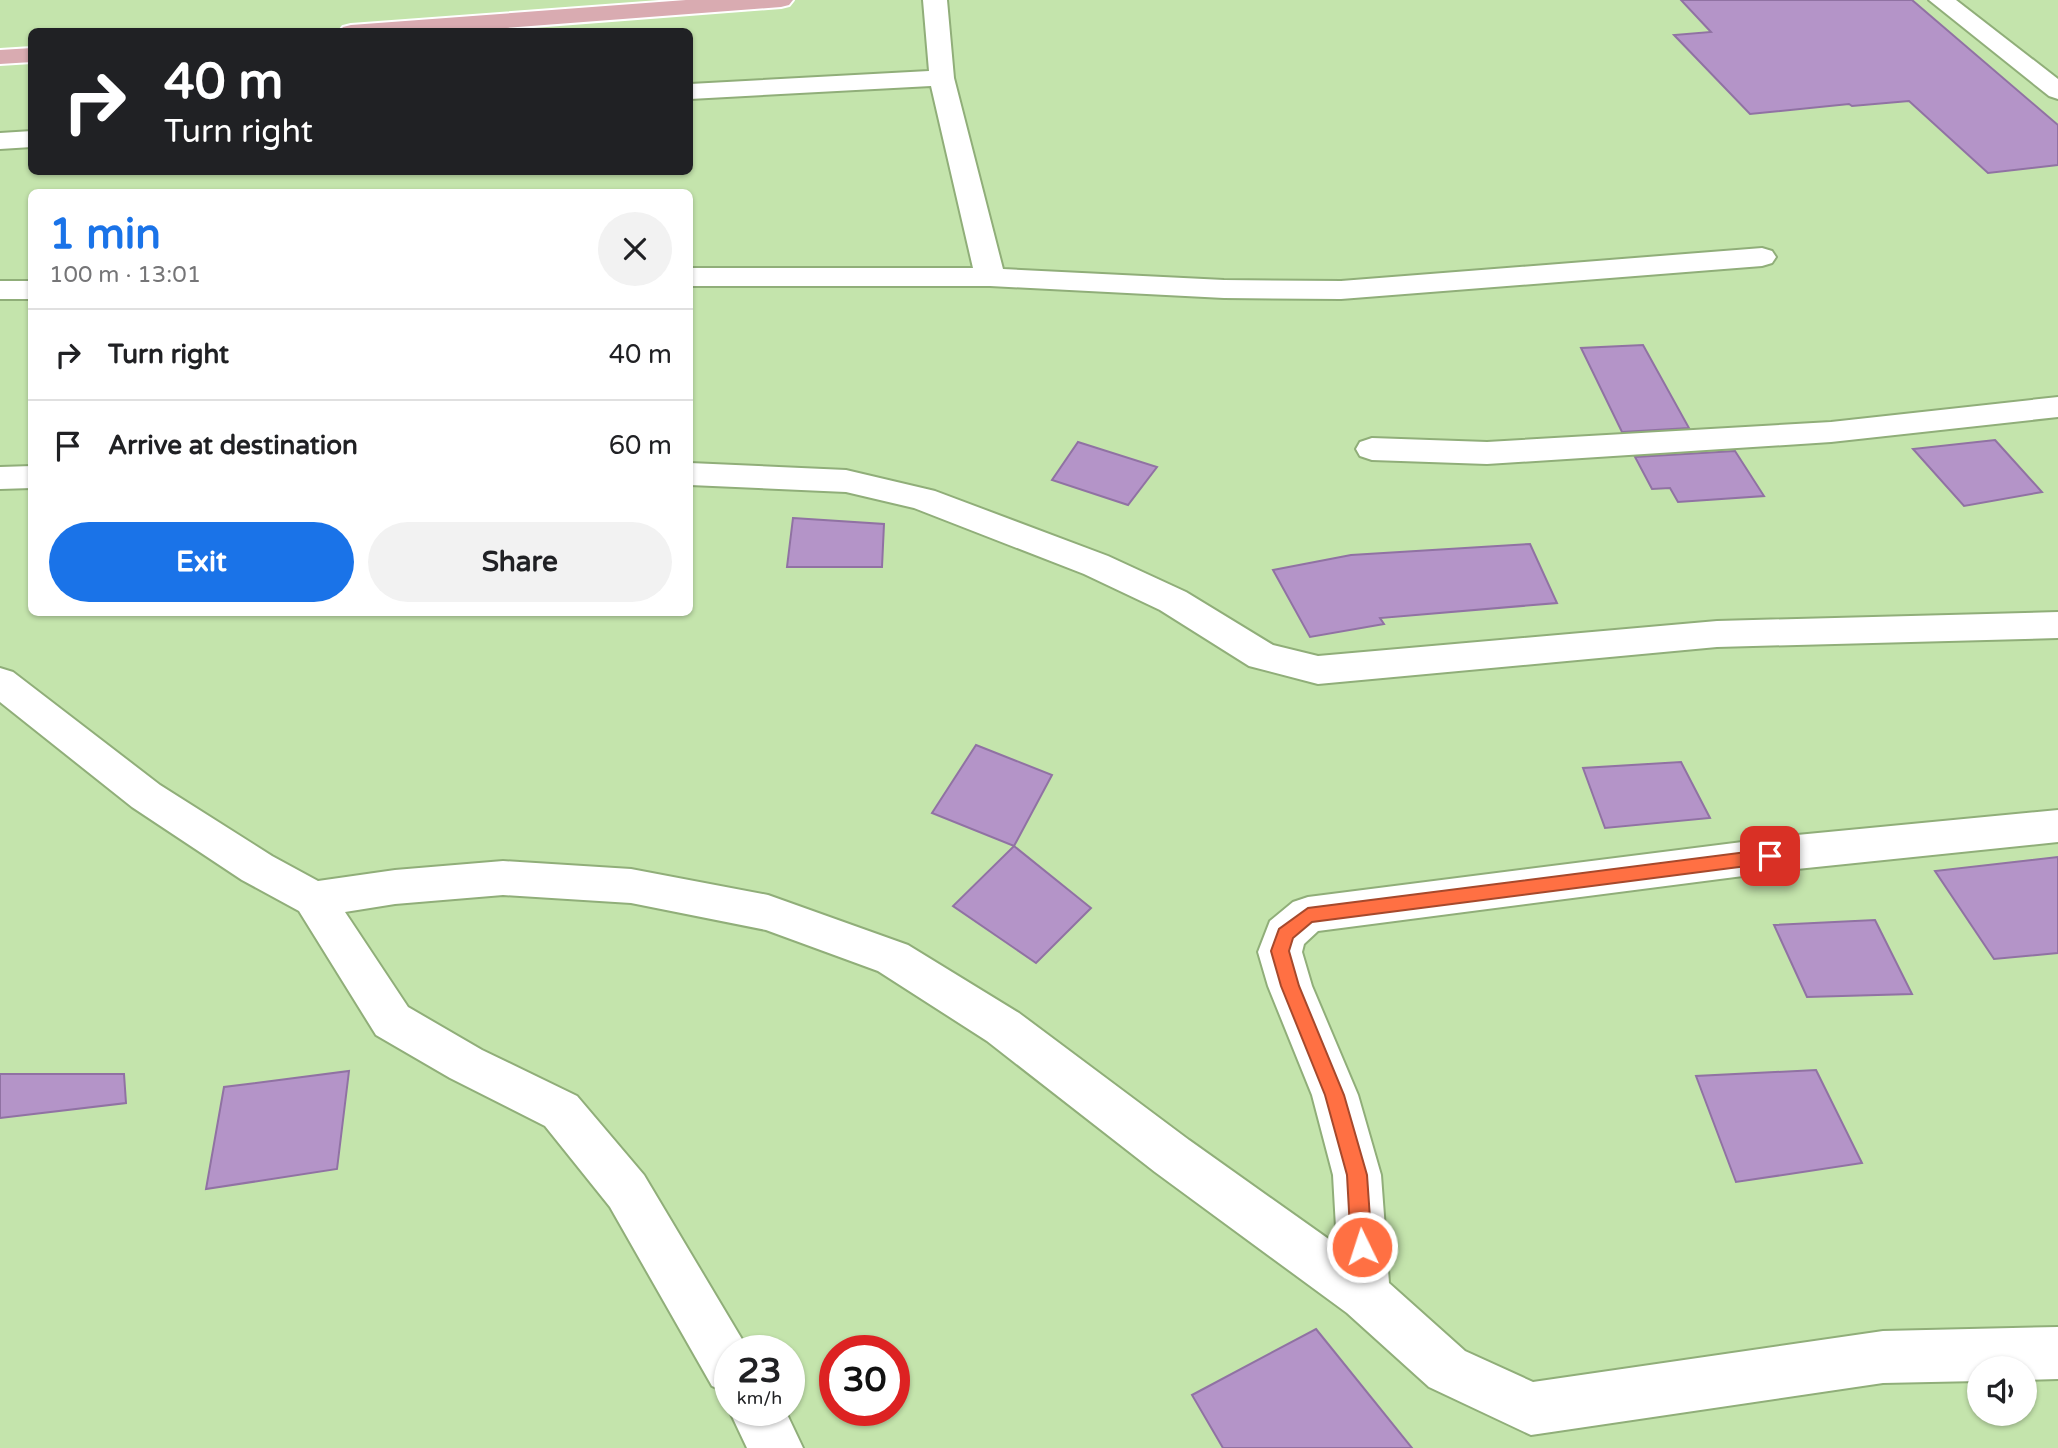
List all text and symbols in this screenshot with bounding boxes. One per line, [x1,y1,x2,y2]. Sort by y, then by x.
text: 40 m [164,53,283,112]
icon: right [49,56,140,147]
text: Turn right [164,113,313,151]
text: 1 min [49,209,161,260]
button: close [598,212,672,286]
text: 100 m · 13:01 [49,261,201,289]
icon: right [49,336,87,374]
text: Turn right [108,339,229,370]
text: 40 m [609,339,672,370]
icon: arrive [49,427,87,465]
text: Arrive at destination [108,430,358,461]
text: 60 m [609,430,672,461]
button: Exit [49,522,354,602]
button: Share [368,522,672,602]
pin [1740,826,1800,886]
icon: arrive [1751,837,1789,875]
position arrow [1325,1210,1399,1284]
speed limit sign: 30 [819,1335,910,1426]
text: 23 [738,1350,781,1392]
map controls [1967,1356,2037,1426]
button: sound [1967,1356,2037,1426]
text: km/h [737,1387,782,1409]

